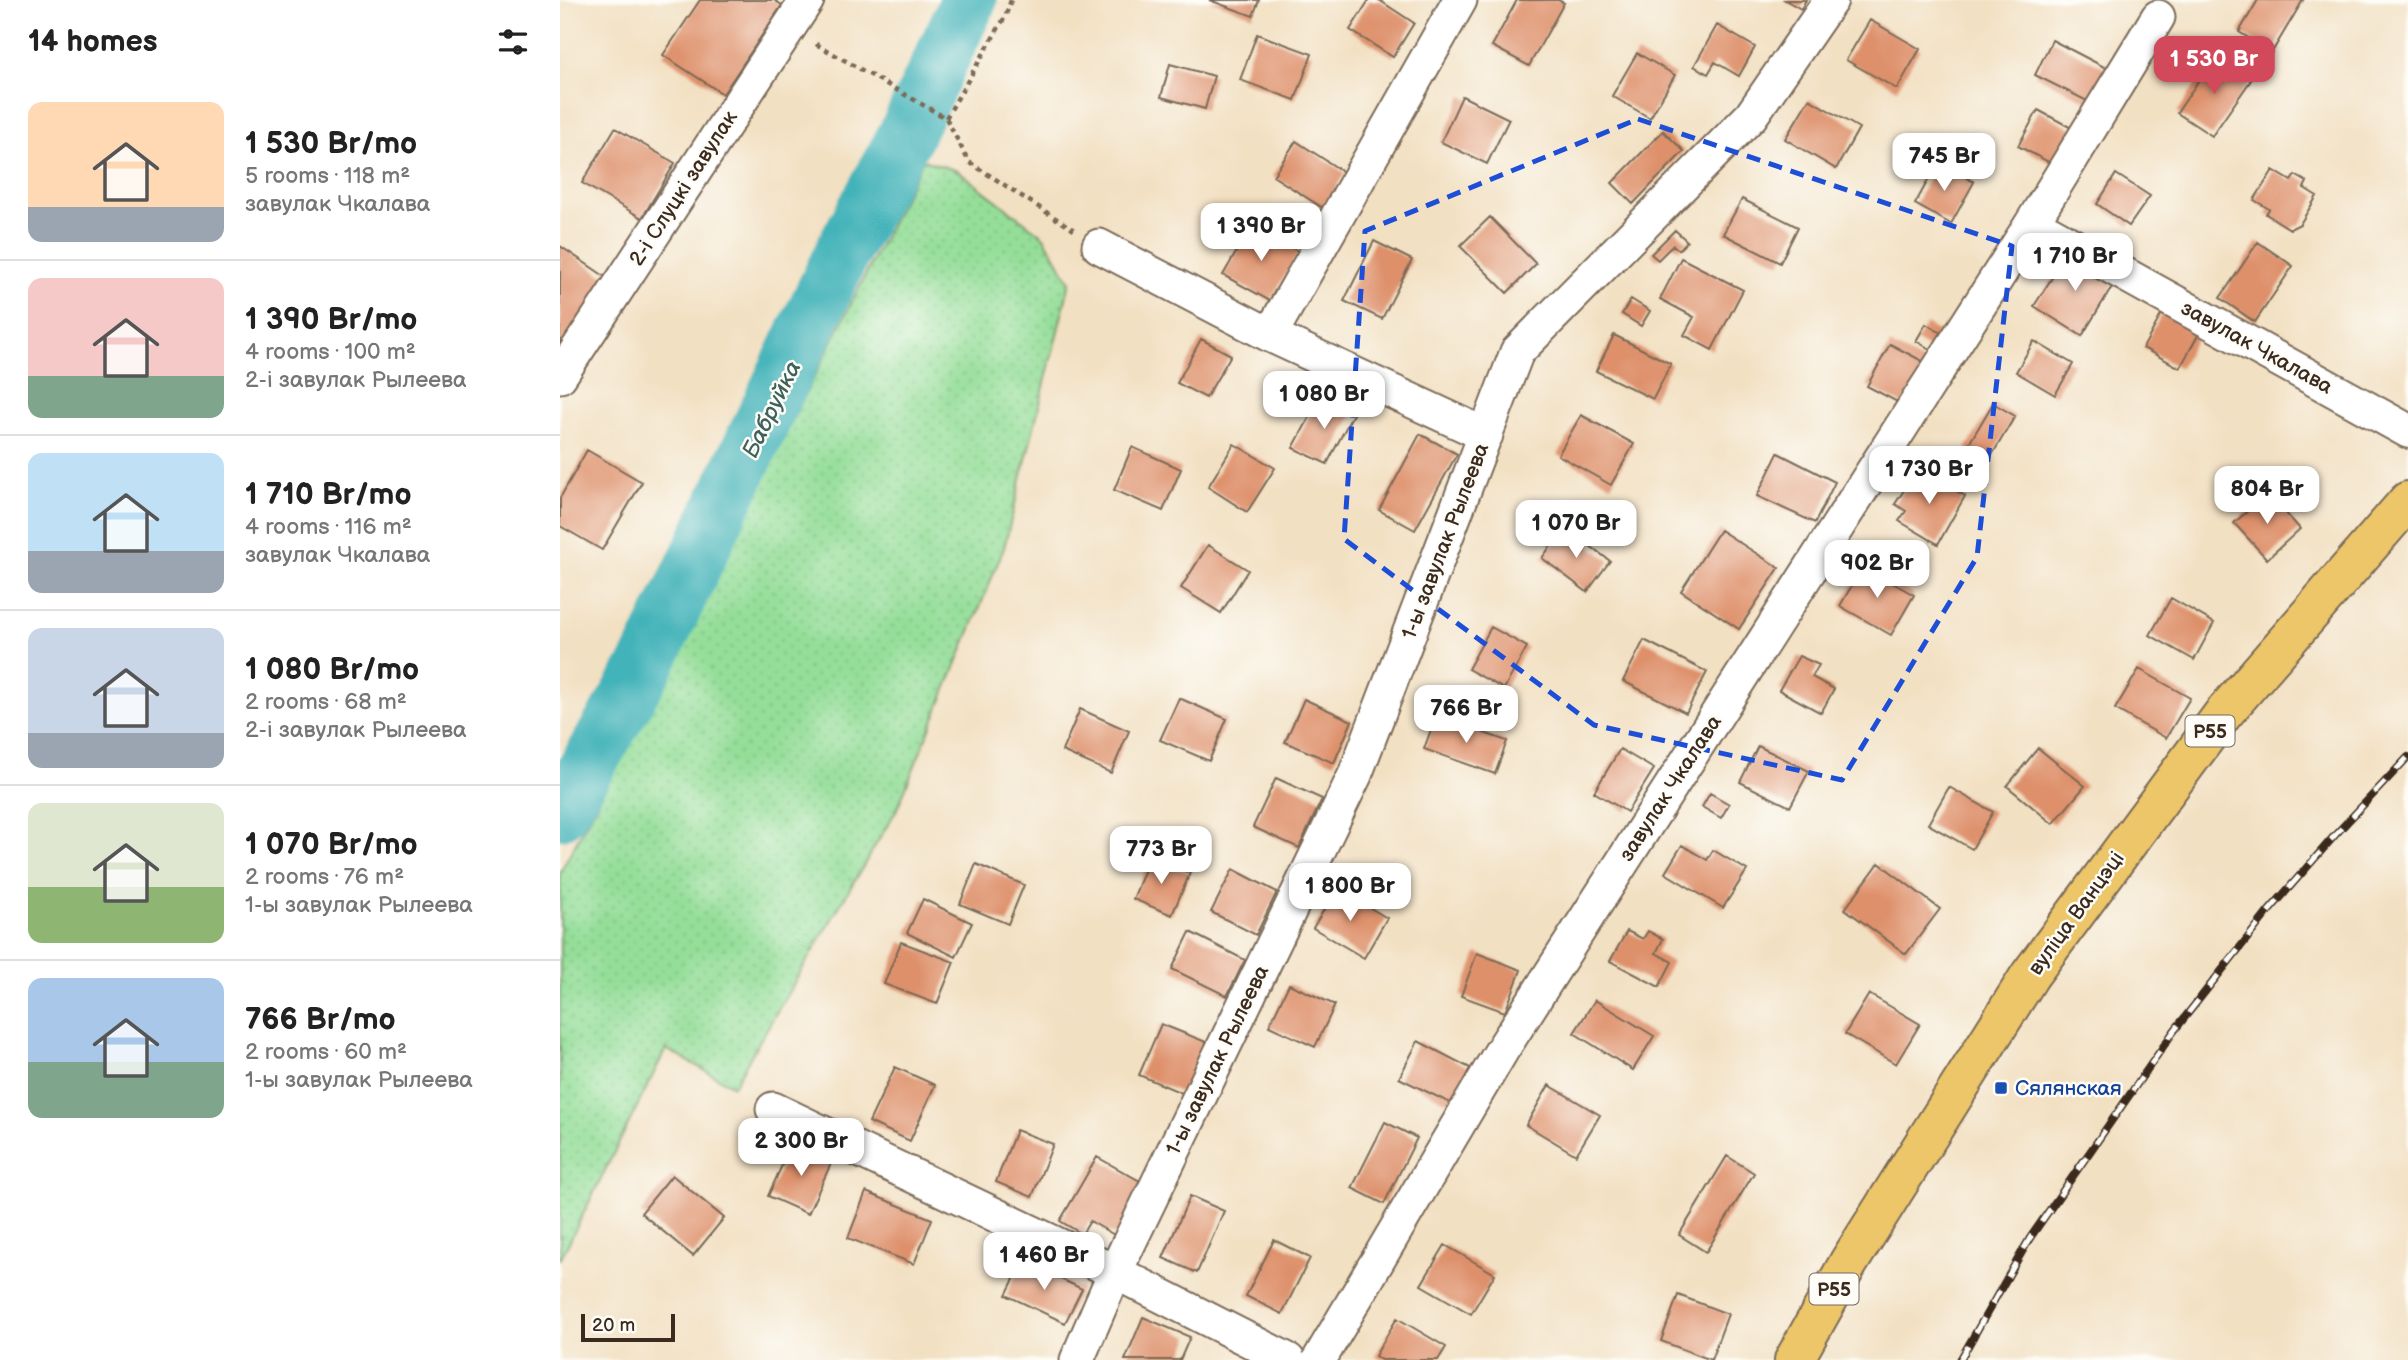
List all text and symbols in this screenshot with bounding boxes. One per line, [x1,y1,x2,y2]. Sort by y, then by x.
icon: filters [494,23,532,61]
text: 14 homes [28,24,157,60]
pin: 1 530 Br [2142,36,2286,96]
text: 1 530 Br [2170,45,2258,73]
street label: 2-і Слуцкі завулак [624,106,743,270]
text: 1 530 Br/mo [245,126,417,162]
icon: home [84,130,168,214]
pin: 745 Br [1887,134,2001,193]
text: 745 Br [1908,142,1980,170]
text: 5 rooms · 118 m² [245,162,410,190]
text: завулак Чкалава [245,190,430,218]
pin: 1 390 Br [1189,204,1333,263]
text: 1 390 Br [1217,212,1305,240]
pin: 1 710 Br [2003,233,2147,293]
text: 1 710 Br [2033,242,2117,270]
street label: завулак Чкалава [2177,295,2337,400]
text: 1 390 Br/mo [245,302,417,338]
icon: home [84,306,168,390]
text: 4 rooms · 100 m² [245,338,416,366]
water label: Бабруйка [736,356,807,463]
text: 2-і завулак Рылеева [245,366,467,394]
pin: 1 080 Br [1252,372,1396,431]
text: 1 080 Br [1279,380,1369,408]
street label: 1-ы завулак Рылеева [1397,439,1495,643]
pin: 1 730 Br [1857,447,2001,506]
text: 1 730 Br [1885,455,1973,483]
pin: 804 Br [2210,466,2324,526]
text: 804 Br [2230,475,2304,503]
text: 1 710 Br/mo [245,477,412,513]
icon: home [84,481,168,565]
pin: 1 070 Br [1504,500,1648,560]
text: 1 070 Br [1532,509,1620,537]
text: 4 rooms · 116 m² [245,513,412,541]
pin: 902 Br [1820,540,1934,600]
text: завулак Чкалава [245,541,430,569]
text: 902 Br [1840,549,1914,577]
text: 1 080 Br/mo [245,652,419,688]
icon: home [84,656,168,740]
pin: 766 Br [1409,686,1523,745]
text: 2 rooms · 68 m² [245,688,407,716]
text: 766 Br [1430,694,1502,722]
street label: завулак Чкалава [1614,710,1727,866]
text: 2-і завулак Рылеева [245,716,467,744]
road number: Р55 [2186,716,2234,746]
pin: 773 Br [1104,826,1218,886]
text: 1 070 Br/mo [245,827,418,863]
icon: home [84,831,168,915]
text: 773 Br [1126,835,1196,863]
street label: вуліца Ванцэці [2023,847,2130,980]
text: 2 rooms · 76 m² [245,863,404,891]
pin: 1 800 Br [1278,864,1422,923]
text: 1 800 Br [1305,872,1395,900]
text: 1-ы завулак Рылеева [245,891,473,919]
street label: 1-ы завулак Рылеева [1161,961,1275,1159]
text: 766 Br/mo [245,1002,396,1038]
icon: home [84,1006,168,1090]
text: 2 rooms · 60 m² [245,1038,407,1066]
text: 1-ы завулак Рылеева [245,1066,473,1094]
place label: Сялянская [2015,1076,2122,1101]
marker: Сялянская [1993,1080,2009,1096]
pin: 2 300 Br [729,1118,873,1178]
text: 2 300 Br [754,1127,848,1155]
pin: 1 460 Br [972,1232,1116,1292]
text: 1 460 Br [999,1241,1089,1269]
road number: Р55 [1810,1274,1858,1304]
scale bar [581,1311,676,1343]
text: 20 m [592,1314,635,1337]

